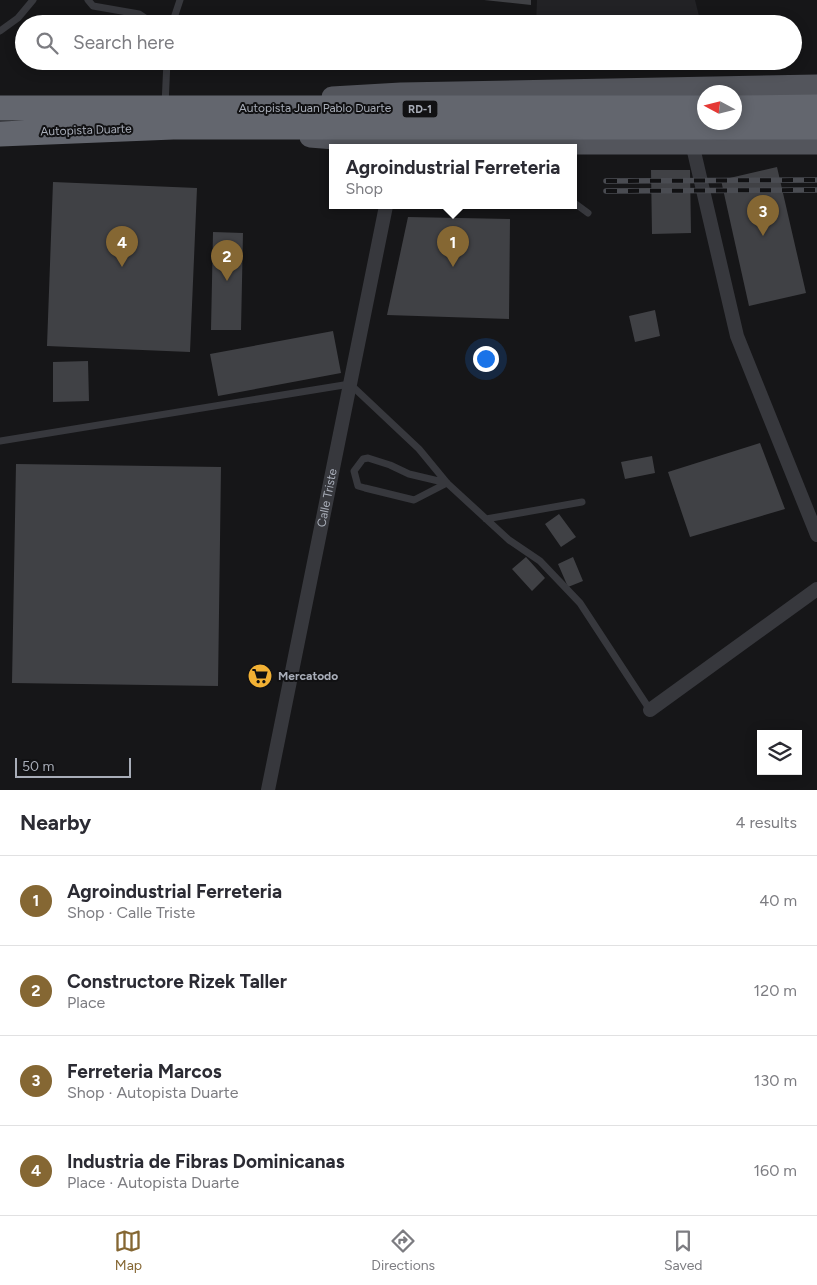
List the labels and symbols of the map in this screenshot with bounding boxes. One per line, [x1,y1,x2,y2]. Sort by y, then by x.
north arrow [697,85,742,130]
road number: RD-1 [402,100,438,118]
street label: Autopista Juan Pablo Duarte [239,101,392,115]
street label: Autopista Duarte [40,121,132,139]
pin: 3 [747,195,779,236]
pin: 4 [106,226,138,267]
pin: 1 [437,226,469,267]
pin: 2 [211,240,243,281]
your location [473,346,499,372]
street label: Calle Triste [314,467,340,528]
supermarket icon: Mercatodo [247,663,273,689]
place label: Mercatodo [278,669,338,683]
scale bar [15,755,131,778]

